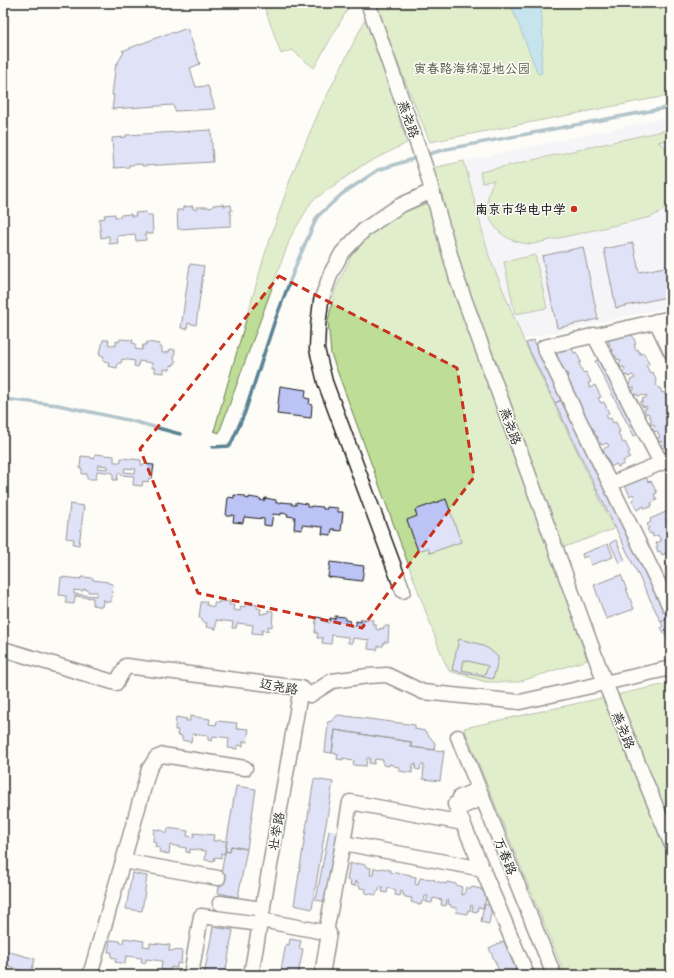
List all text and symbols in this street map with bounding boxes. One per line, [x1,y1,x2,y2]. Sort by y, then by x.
park label: 寅春路海绵湿地公园 [413,59,531,77]
street label: 燕尧路 [394,98,424,140]
place label: 南京市华电中学 [475,200,566,218]
marker: 南京市华电中学 [569,204,579,214]
street label: 燕尧路 [496,405,526,447]
street label: 迈尧路 [258,674,300,698]
street label: 燕尧路 [608,709,640,751]
street label: 壮举路 [264,810,288,852]
street label: 万春路 [490,835,522,877]

